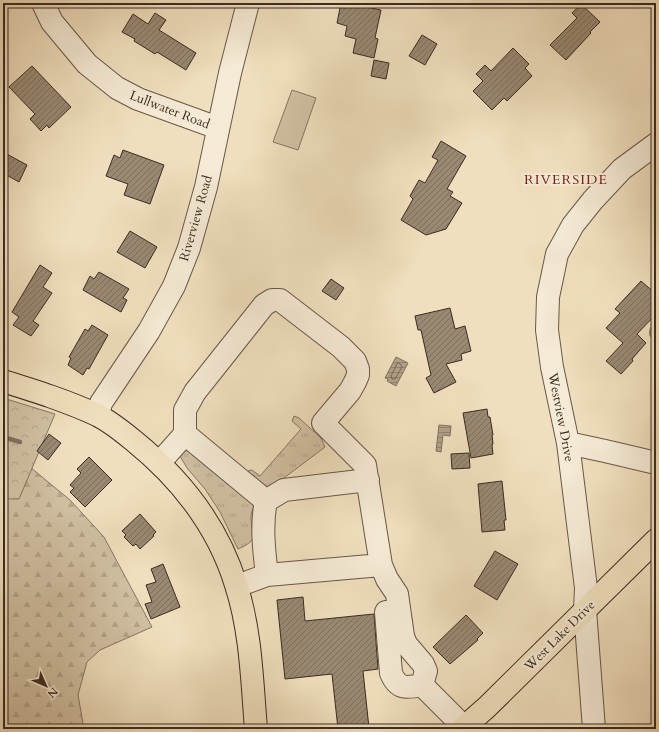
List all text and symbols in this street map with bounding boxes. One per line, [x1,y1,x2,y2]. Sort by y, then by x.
street label: Lullwater Road [127,86,212,134]
district label: RIVERSIDE [524,170,608,189]
street label: Riverview Road [175,173,217,263]
street label: Westview Drive [543,370,578,463]
street label: West Lake Drive [520,596,599,676]
north arrow [26,666,66,706]
text: N [44,684,61,702]

